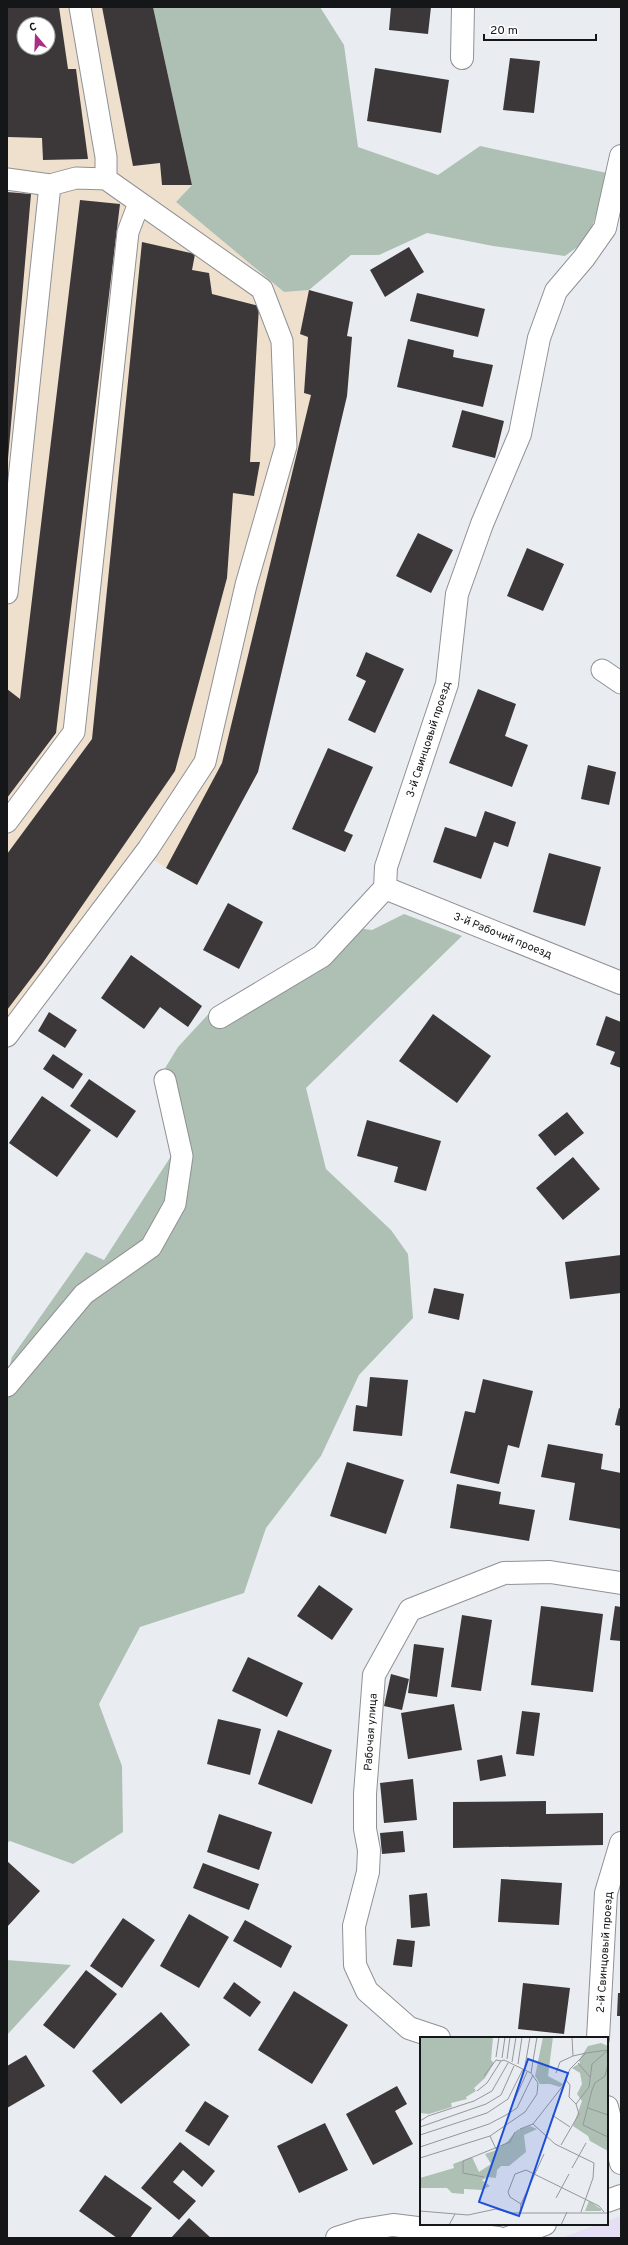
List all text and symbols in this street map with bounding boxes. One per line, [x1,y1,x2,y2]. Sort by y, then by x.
north arrow [16,16,56,56]
scale bar [484,16,596,42]
text: С [27,20,39,35]
text: 20 m [490,23,518,39]
street label: 3-й Свинцовый проезд [404,679,454,799]
street label: 3-й Рабочий проезд [451,910,554,962]
street label: Рабочая улица [361,1693,381,1771]
street label: 2-й Свинцовый проезд [594,1891,616,2013]
inset map [420,2037,608,2225]

